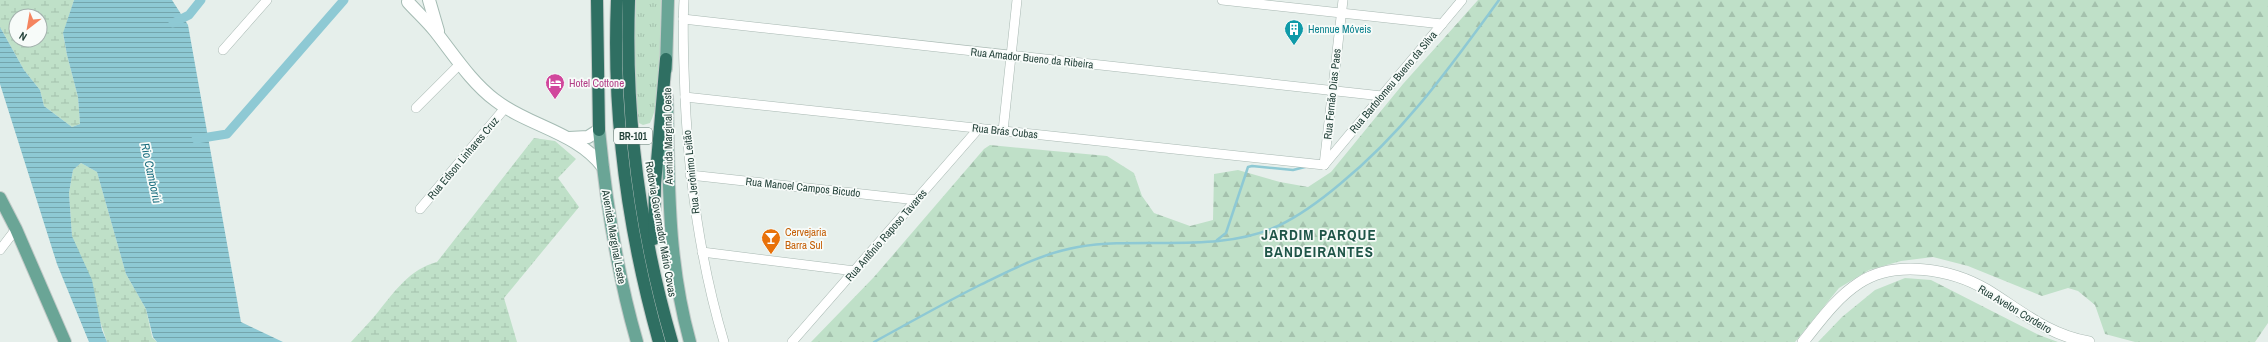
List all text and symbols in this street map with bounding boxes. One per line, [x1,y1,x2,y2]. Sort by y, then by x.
north arrow [8,8,48,48]
building icon: Hennue Móveis [1283,18,1305,46]
place label: Hennue Móveis [1308,22,1372,36]
street label: Rua Bartolomeu Bueno da Silva [1346,28,1440,136]
text: N [16,29,29,44]
street label: Rua Amador Bueno da Ribeira [970,45,1094,71]
street label: Rua Fernão Dias Paes [1320,47,1344,140]
hotel icon: Hotel Cottone [544,72,566,100]
place label: Hotel Cottone [569,76,624,90]
street label: Avenida Marginal Oeste [660,87,676,186]
street label: Rua Edson Linhares Cruz [424,113,502,202]
street label: Rua Brás Cubas [971,121,1039,141]
road number: BR-101 [614,128,652,144]
street label: Rua Jerônimo Leitão [680,129,702,215]
water label: Rio Camboriú [137,141,165,205]
street label: Rodovia Governador Mário Covas [642,160,680,298]
street label: Rua Manoel Campos Bicudo [745,174,861,200]
street label: Rua Antônio Raposo Tavares [842,186,930,284]
street label: Avenida Marginal Leste [599,188,629,285]
district label: JARDIM PARQUE BANDEIRANTES [1261,224,1377,262]
place label: Cervejaria Barra Sul [785,225,827,252]
bar icon: Cervejaria Barra Sul [760,227,782,255]
street label: Rua Avelon Cordeiro [1976,281,2054,337]

